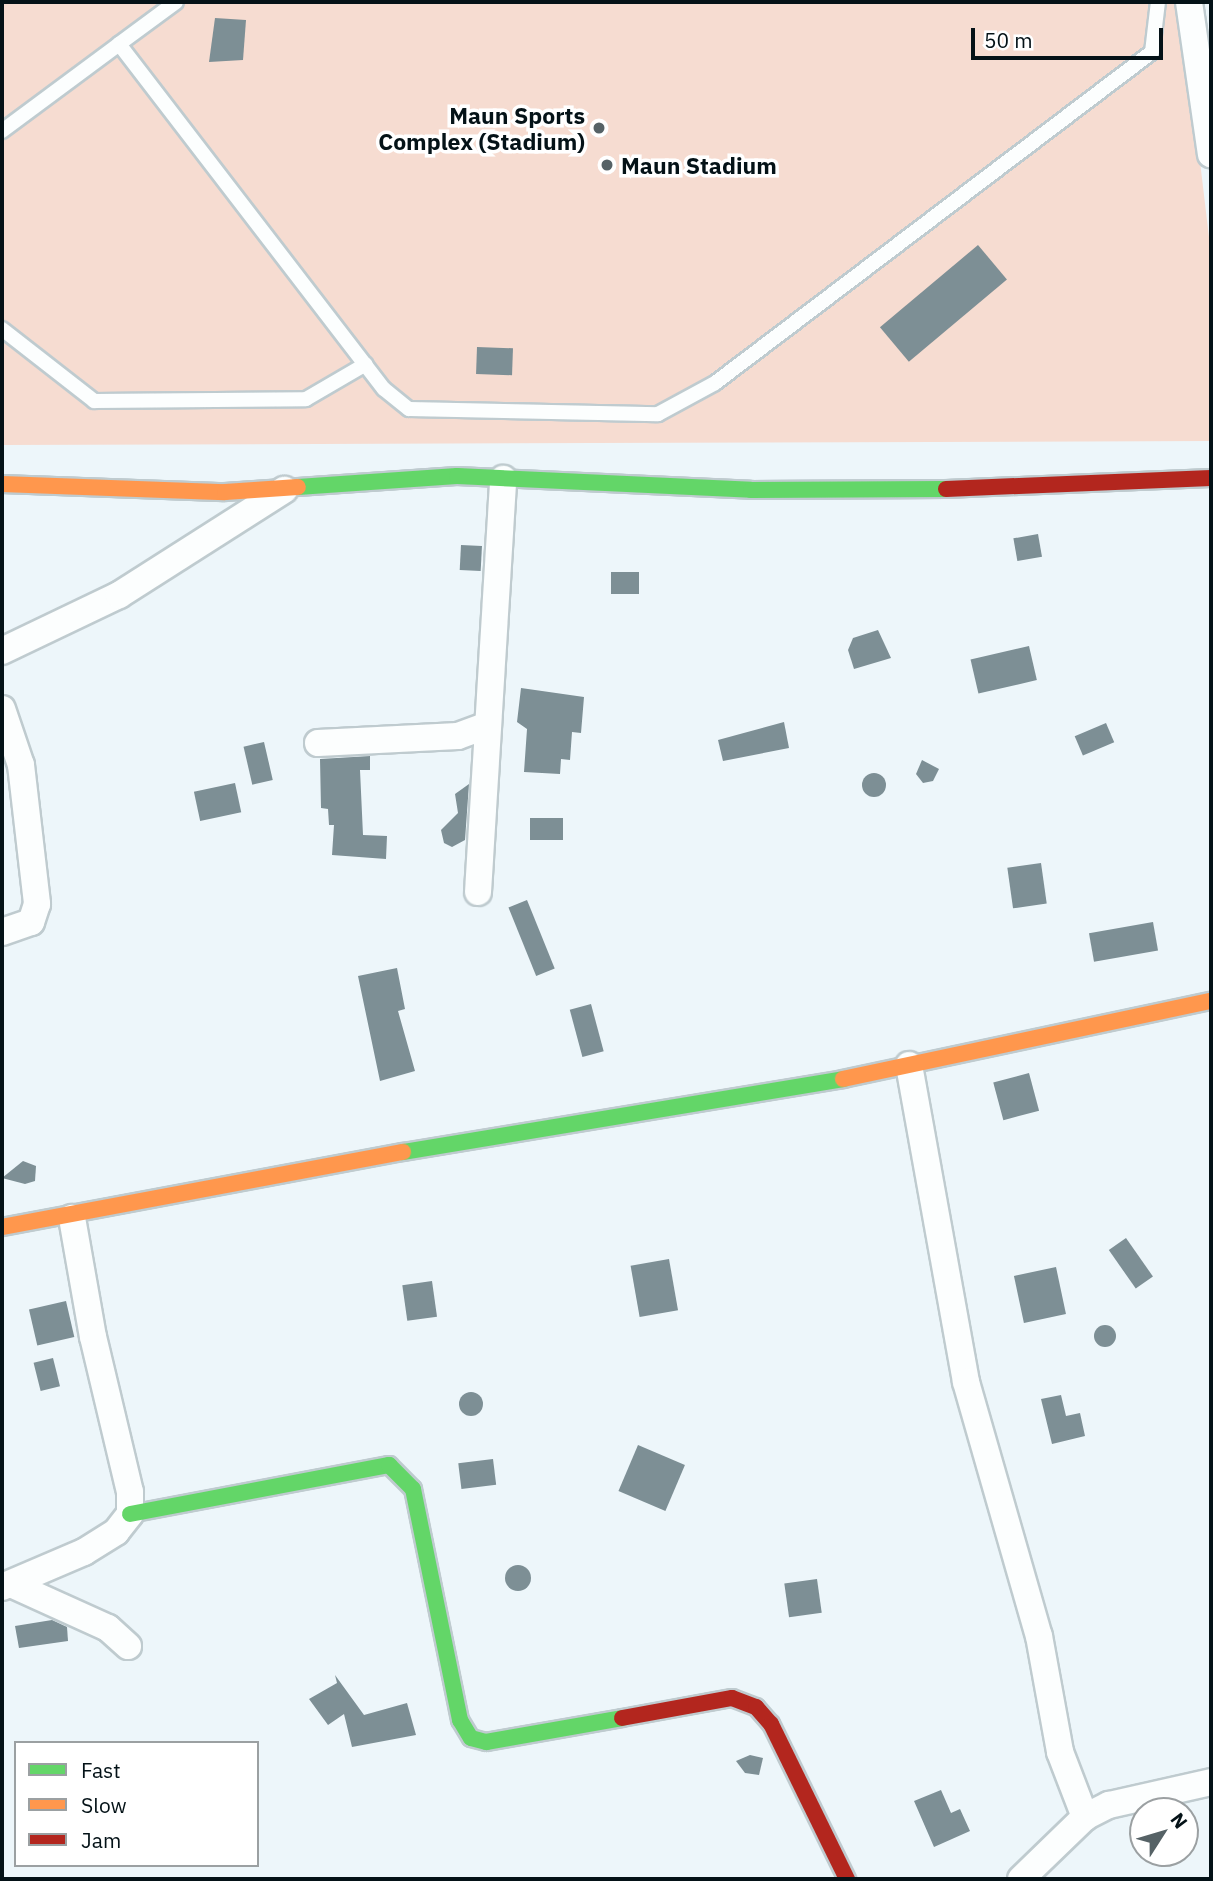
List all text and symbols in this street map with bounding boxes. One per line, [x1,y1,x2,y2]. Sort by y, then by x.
scale bar [975,14,1168,58]
text: 50 m [984,26,1033,54]
place label: Maun Sports Complex (Stadium) [378,101,585,155]
marker: Maun Sports Complex (Stadium) [591,120,607,136]
place label: Maun Stadium [621,151,777,179]
marker: Maun Stadium [599,157,615,173]
legend [14,1741,259,1867]
text: Fast [81,1756,121,1784]
text: Slow [81,1791,127,1819]
north arrow [1129,1797,1199,1867]
text: N [1165,1808,1193,1833]
text: Jam [81,1826,121,1854]

